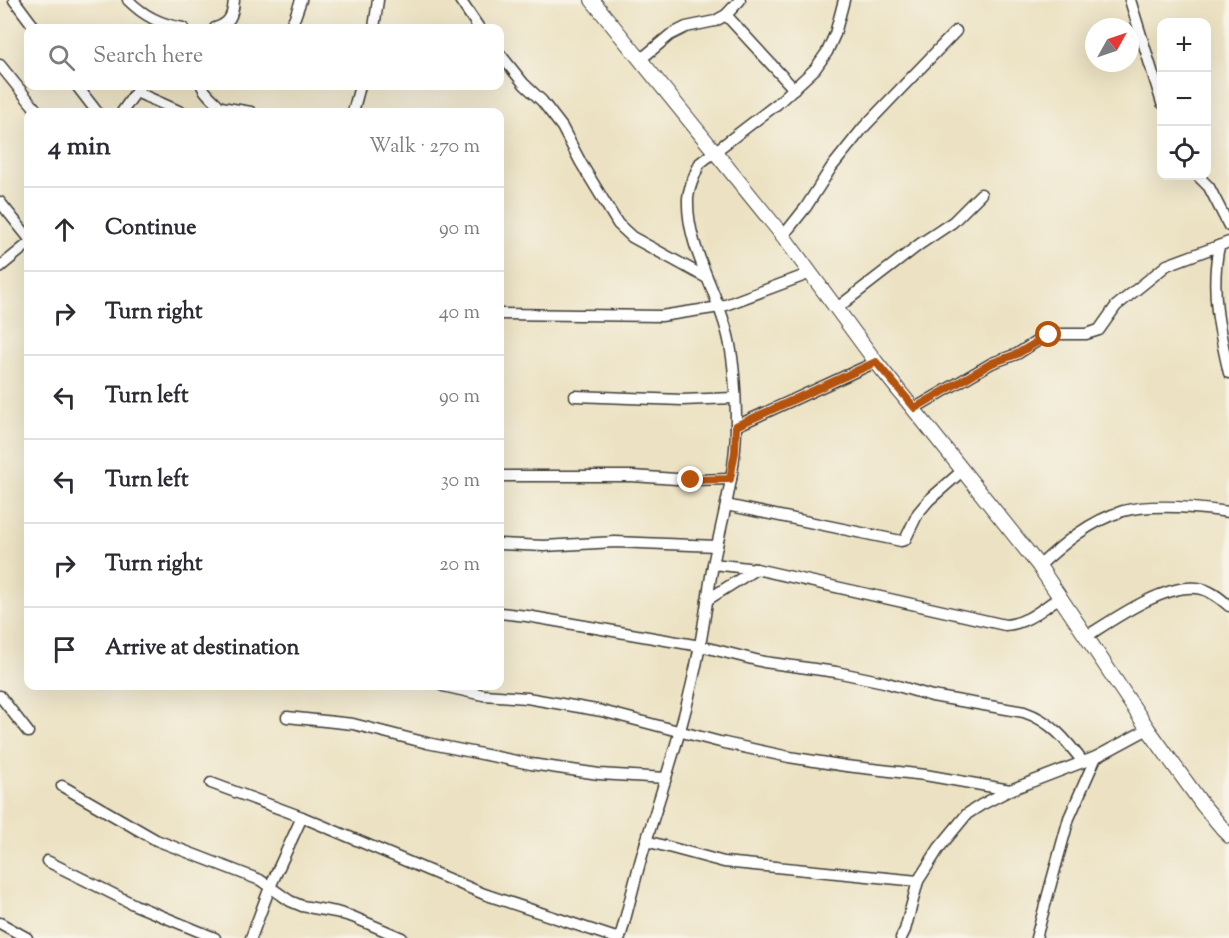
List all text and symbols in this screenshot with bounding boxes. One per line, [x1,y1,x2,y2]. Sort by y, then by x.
north arrow [1085,18,1139,72]
map controls [1157,18,1211,180]
button: + [1157,18,1211,72]
search box [24,24,504,90]
icon: search [45,41,78,74]
text: Search here [93,41,203,73]
button: − [1157,72,1211,126]
button: locate [1157,126,1211,180]
text: 4 min [48,129,111,166]
text: Walk · 270 m [369,133,480,162]
icon: ahead [48,213,81,246]
text: Continue [105,213,196,245]
text: 90 m [439,215,480,244]
icon: right [48,297,81,330]
text: Turn right [105,297,202,329]
text: 40 m [439,299,480,328]
route start [1035,321,1061,347]
icon: left [48,381,81,414]
text: Turn left [105,381,188,413]
text: 90 m [439,383,480,412]
icon: left [48,465,81,498]
text: Turn left [105,465,188,497]
route end [677,466,703,492]
text: 30 m [441,467,480,496]
icon: right [48,549,81,582]
text: Turn right [105,549,202,581]
text: 20 m [439,551,480,580]
icon: arrive [48,633,81,666]
text: Arrive at destination [105,633,300,665]

